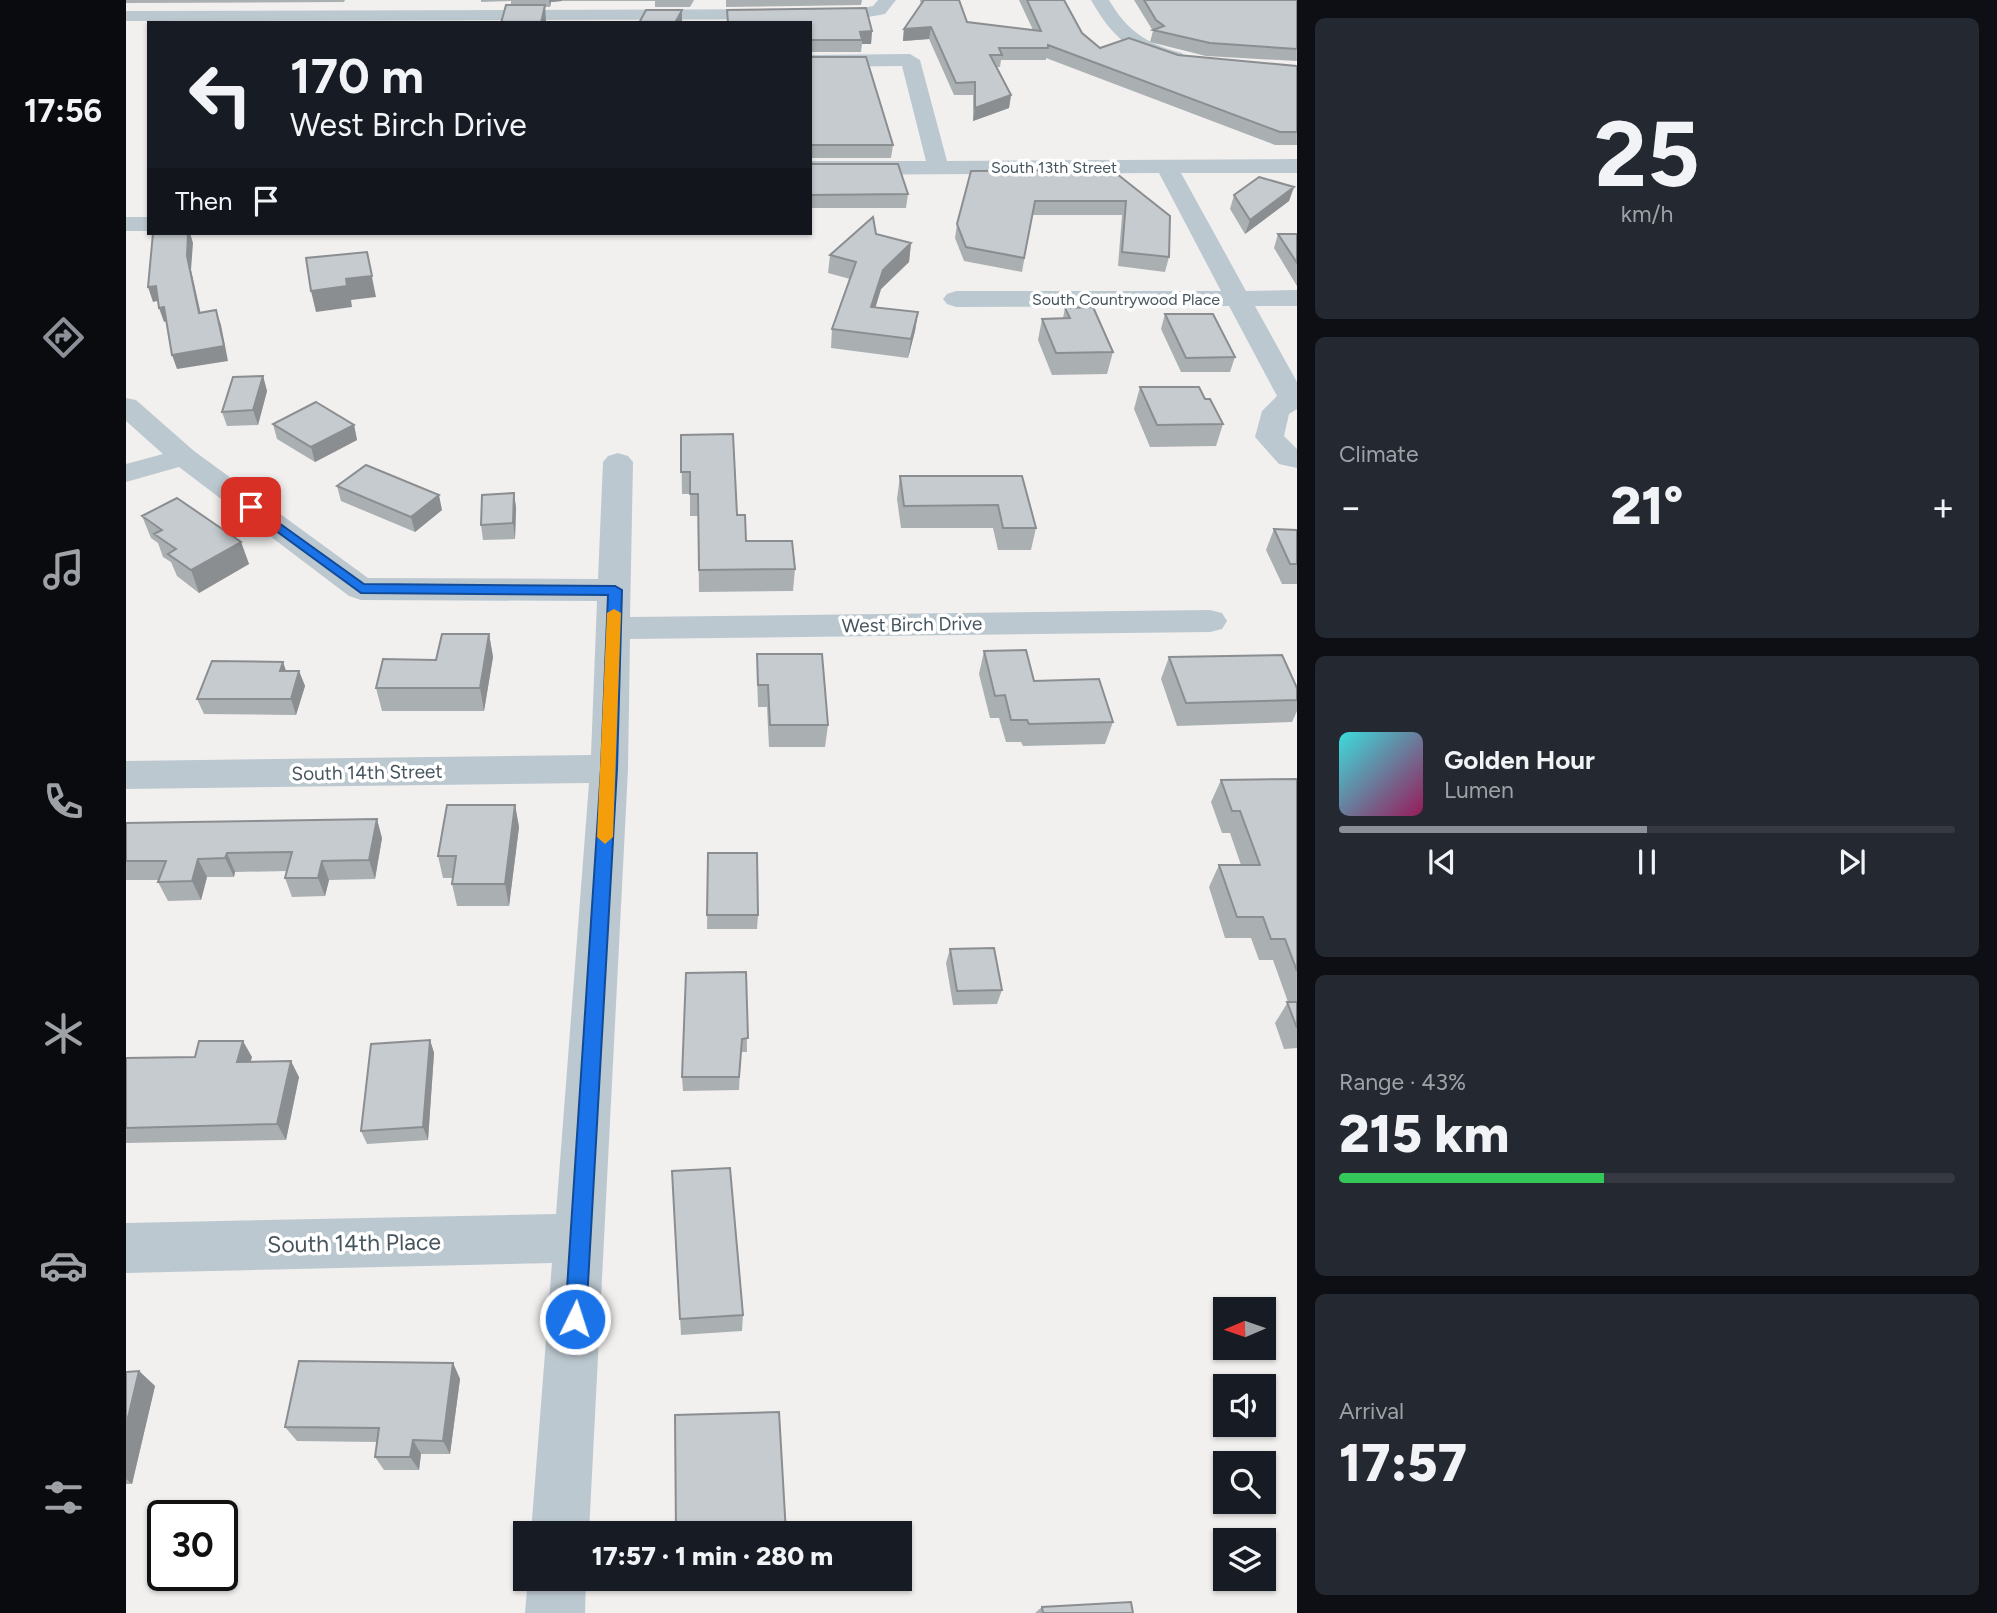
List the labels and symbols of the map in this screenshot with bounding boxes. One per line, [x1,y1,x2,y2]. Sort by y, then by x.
street label: South 13th Street [991,158,1117,177]
street label: South Countrywood Place [1032,290,1220,309]
pin [221,477,281,537]
street label: West Birch Drive [842,612,982,637]
street label: South 14th Street [291,760,443,785]
street label: South 14th Place [267,1227,441,1259]
position arrow [538,1282,612,1356]
north arrow [1213,1297,1276,1360]
speed limit sign: 30 [147,1500,238,1591]

